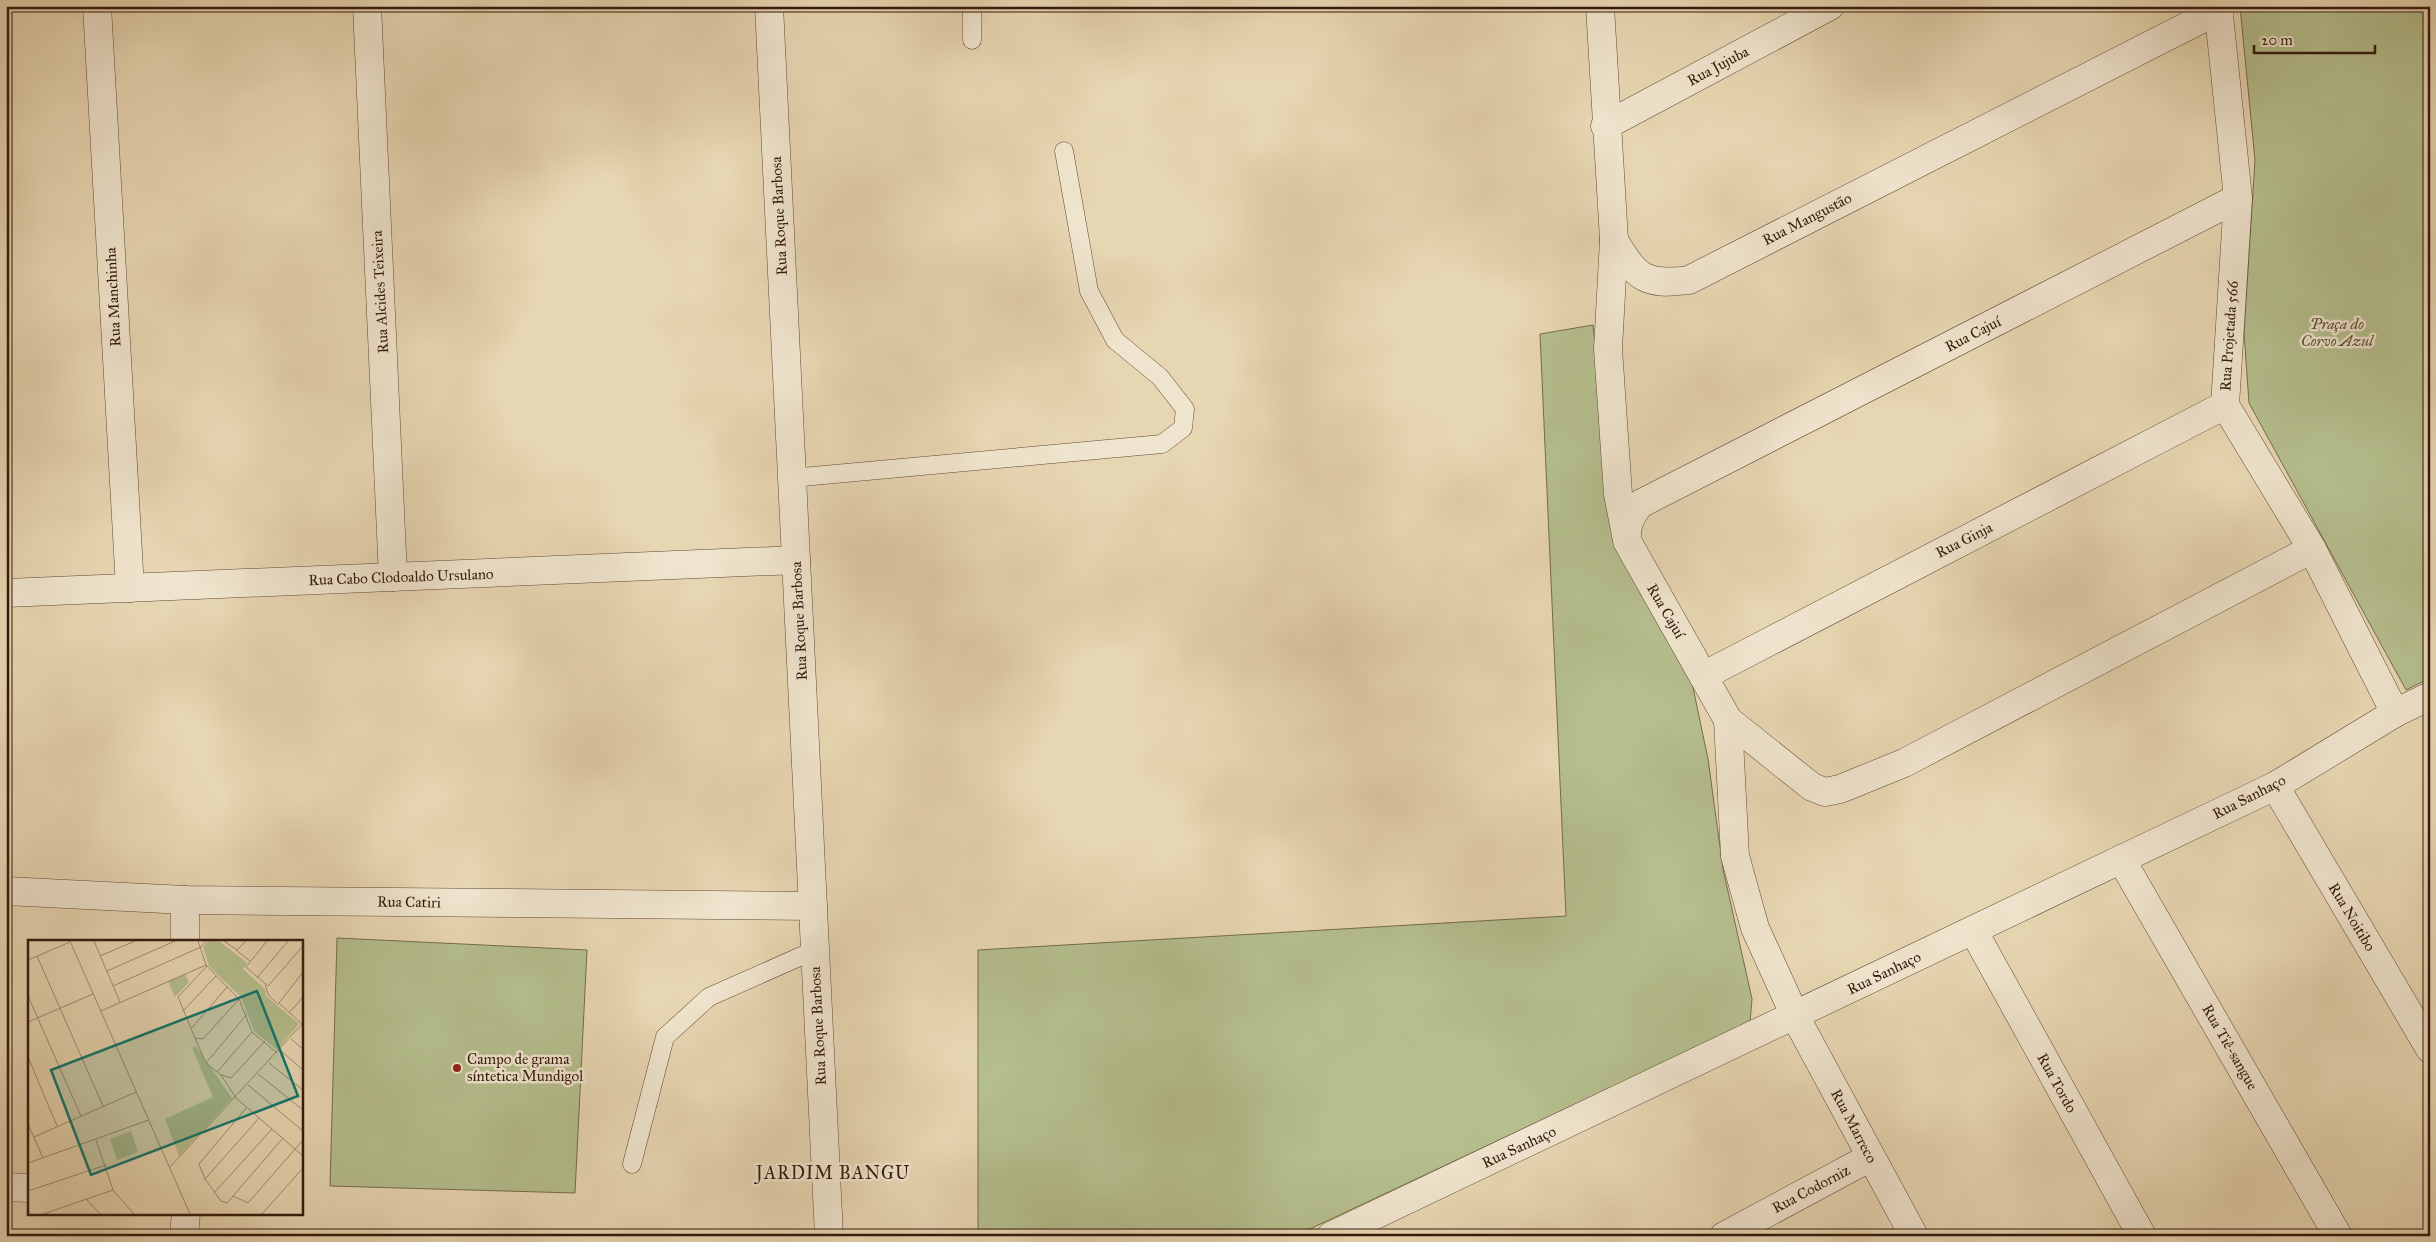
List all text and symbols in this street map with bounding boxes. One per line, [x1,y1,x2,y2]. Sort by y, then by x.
scale bar [2254,22,2375,54]
text: 20 m [2261,31,2293,49]
street label: Rua Jujuba [1684,42,1753,91]
street label: Rua Roque Barbosa [767,155,792,276]
street label: Rua Mangustão [1759,189,1855,249]
street label: Rua Alcides Teixeira [368,229,392,354]
street label: Rua Manchinha [101,246,125,347]
street label: Rua Projetada 566 [2216,279,2242,392]
street label: Rua Cajuí [1942,312,2005,356]
park label: Praça do Corvo Azul [2301,315,2375,350]
street label: Rua Ginja [1933,518,1996,562]
street label: Rua Roque Barbosa [787,560,812,681]
street label: Rua Cabo Clodoaldo Ursulano [308,565,494,589]
street label: Rua Cajuí [1643,580,1689,642]
street label: Rua Sanhaço [2209,771,2289,823]
street label: Rua Noitibo [2325,880,2380,955]
street label: Rua Catiri [377,892,441,912]
inset map [28,940,302,1214]
street label: Rua Sanhaço [1844,947,1924,999]
street label: Rua Roque Barbosa [806,965,831,1086]
street label: Rua Tiê-sangue [2198,1001,2262,1093]
place label: Campo de grama síntetica Mundigol [467,1050,584,1085]
street label: Rua Tordo [2033,1050,2081,1116]
marker: Campo de grama síntetica Mundigol [451,1062,463,1074]
street label: Rua Marreco [1827,1086,1881,1166]
street label: Rua Sanhaço [1479,1122,1559,1172]
street label: Rua Codorniz [1769,1161,1853,1217]
district label: JARDIM BANGU [754,1162,910,1185]

